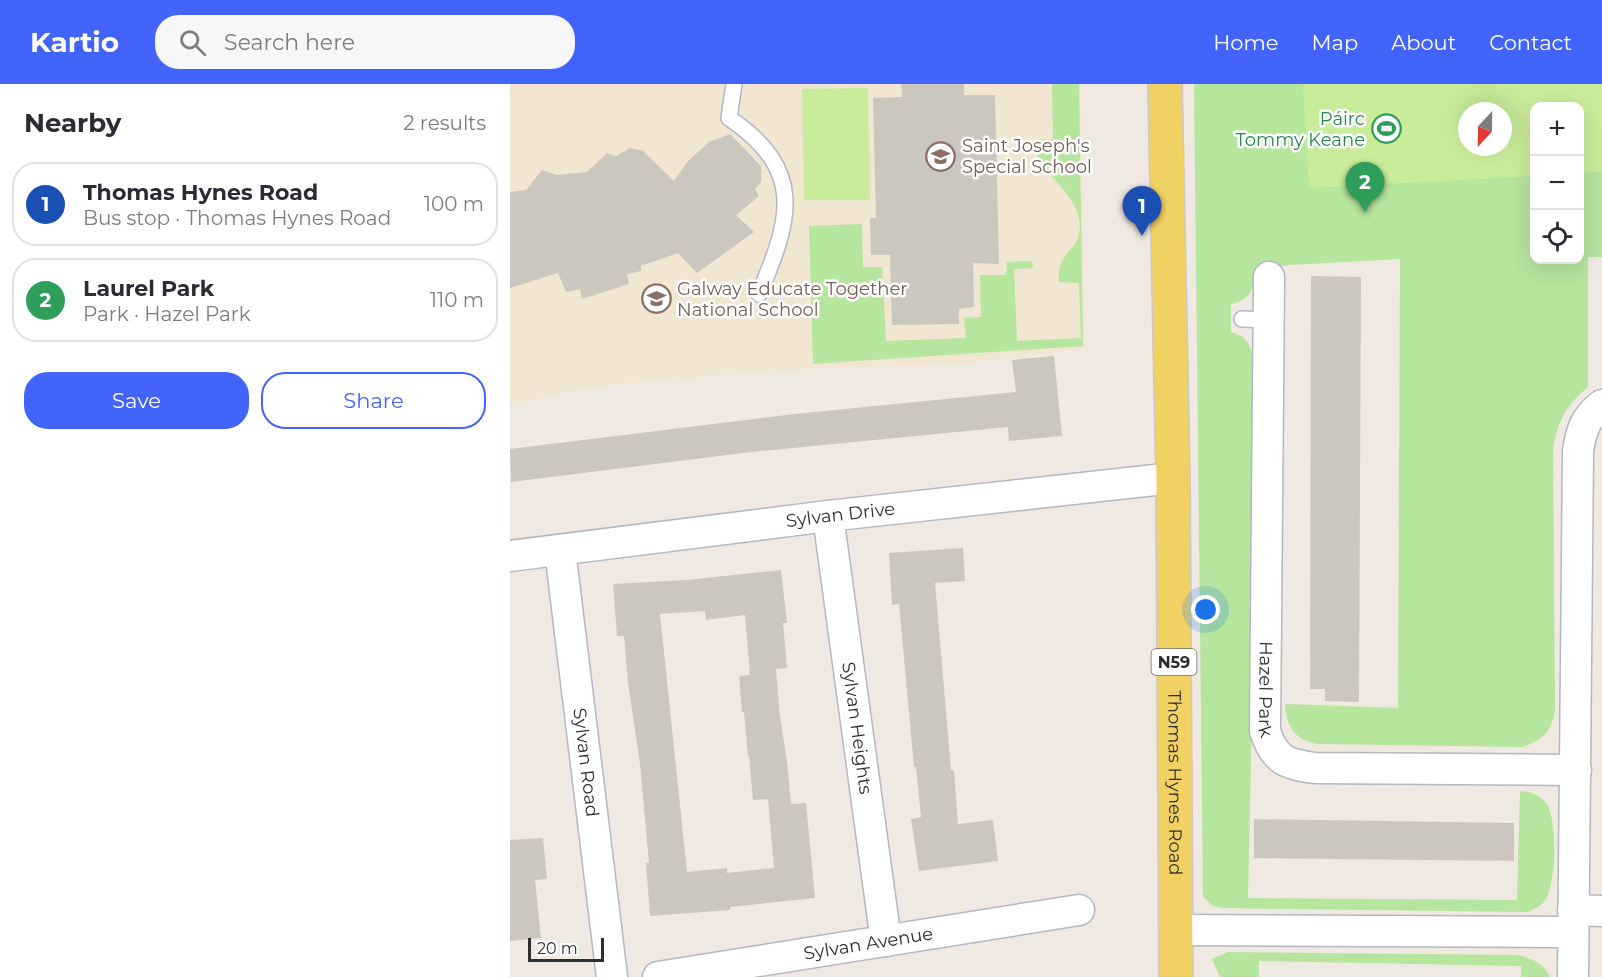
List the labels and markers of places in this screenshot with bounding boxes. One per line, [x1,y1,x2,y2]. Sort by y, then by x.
place label: Páirc Tommy Keane [1235,108,1365,151]
sports icon: Páirc Tommy Keane [1370,113,1402,145]
place label: Saint Joseph's Special School [962,135,1092,178]
school or university icon: Saint Joseph's Special School [925,140,957,172]
pin: 2 [1346,162,1384,212]
pin: 1 [1122,186,1162,236]
place label: Galway Educate Together National School [677,278,908,321]
school or university icon: Galway Educate Together National School [640,283,672,315]

